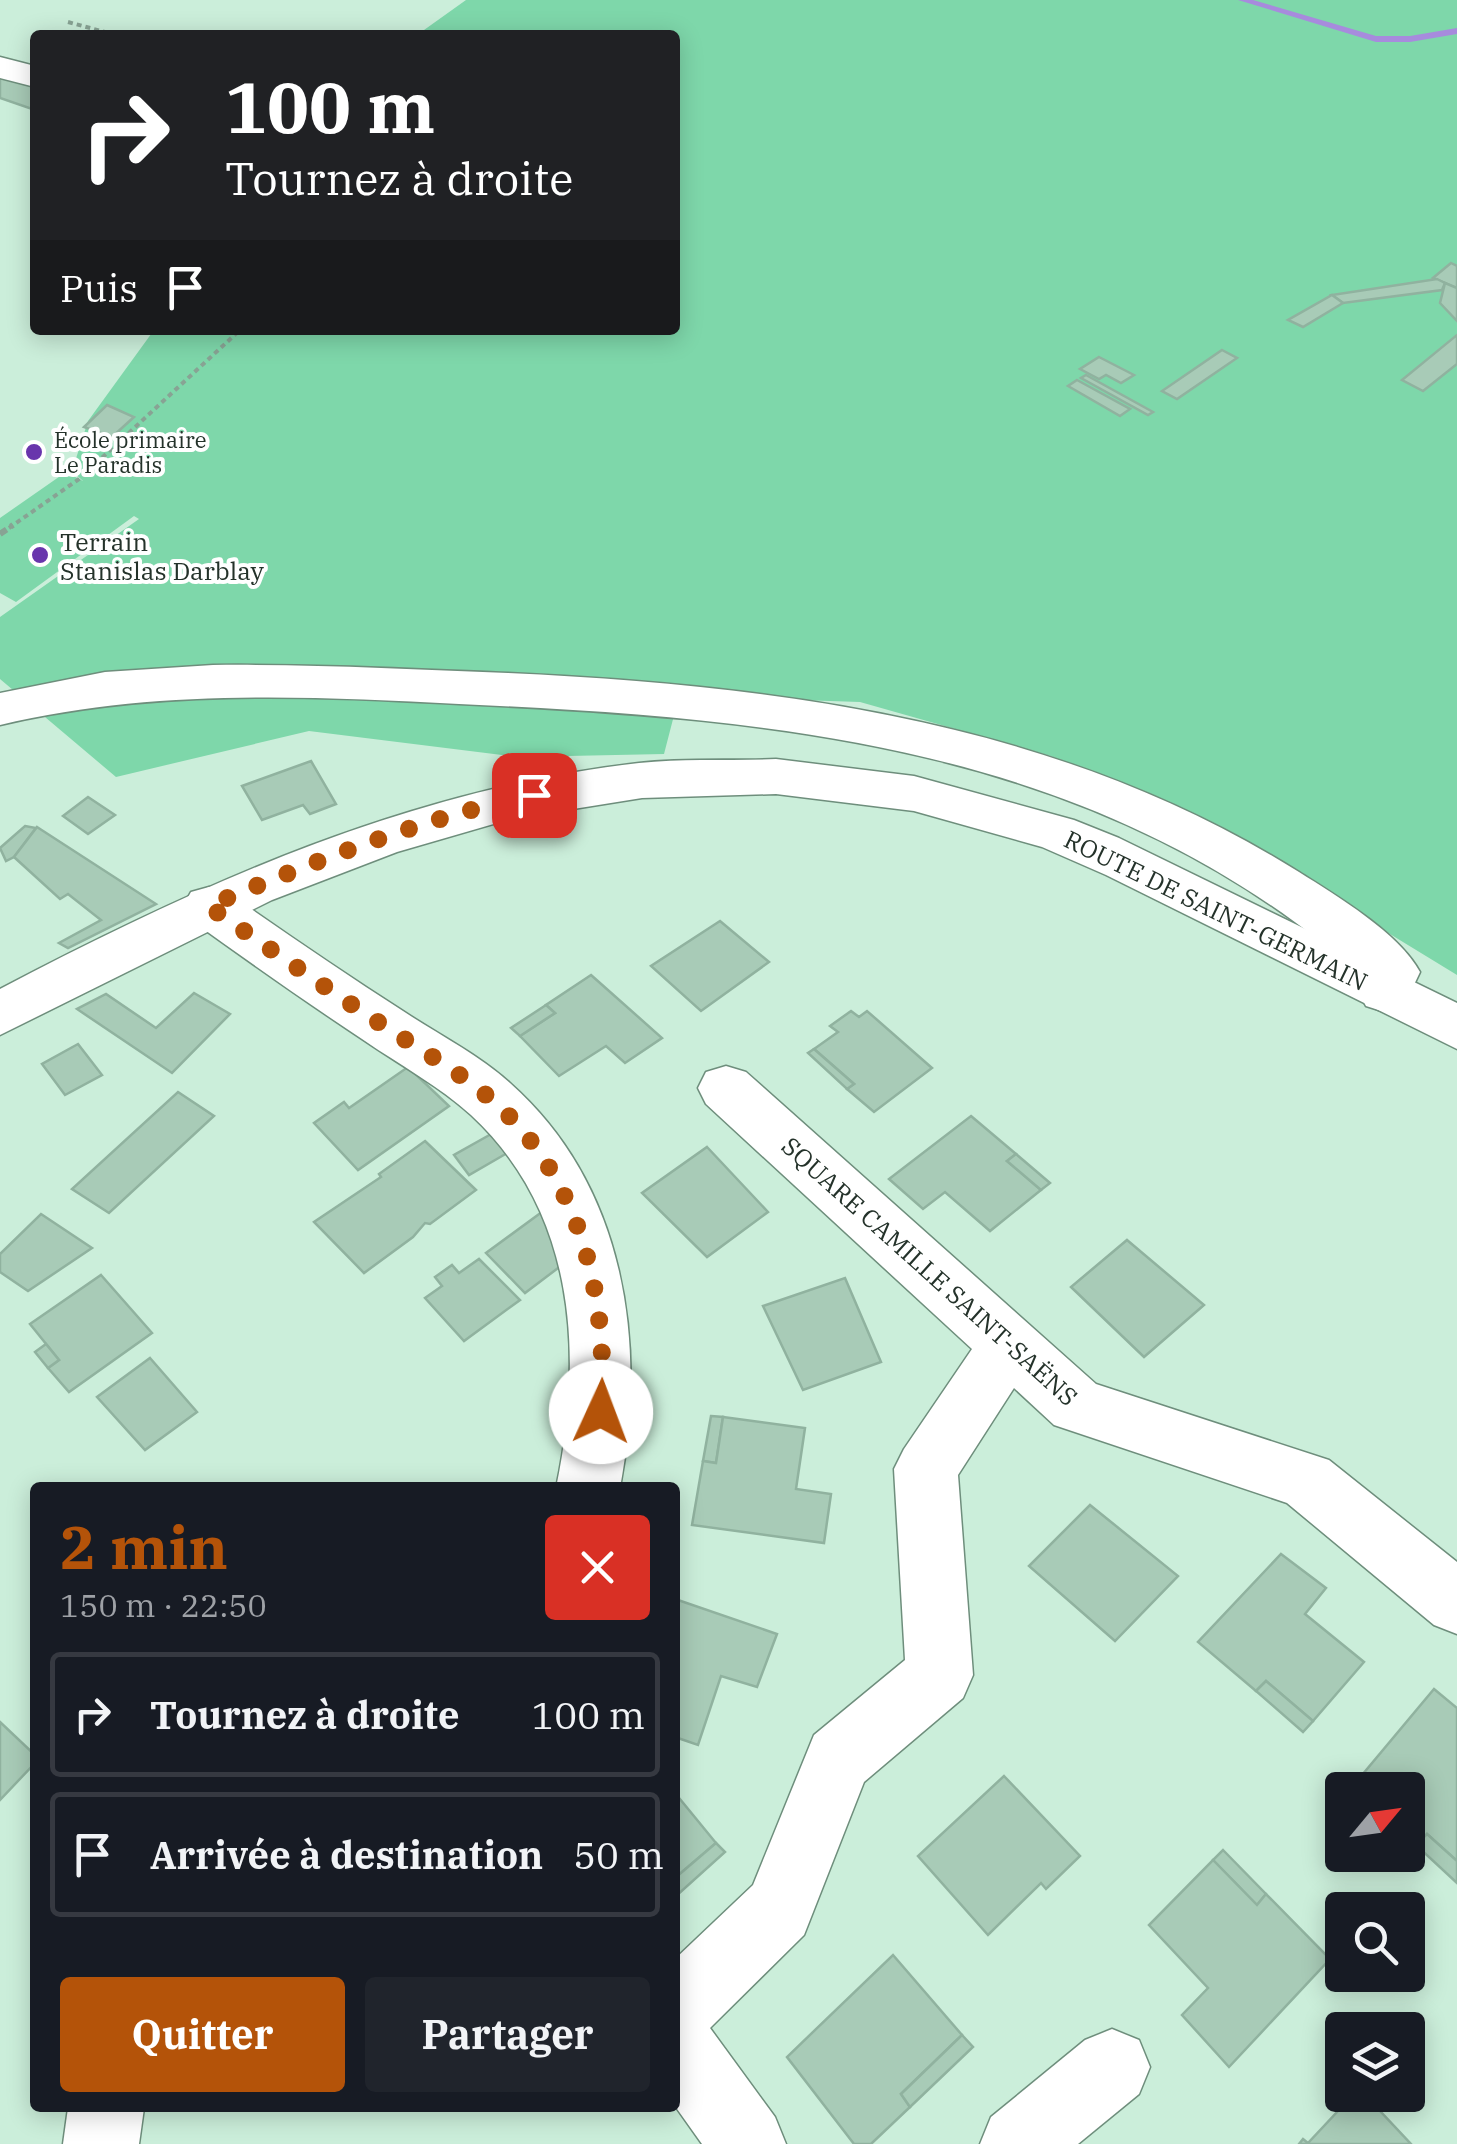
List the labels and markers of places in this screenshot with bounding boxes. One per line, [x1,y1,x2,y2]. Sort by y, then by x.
place label: École primaire Le Paradis [54,425,207,479]
marker: École primaire Le Paradis [23,441,45,463]
place label: Terrain Stanislas Darblay [60,525,265,587]
marker: Terrain Stanislas Darblay [29,544,51,566]
pin [492,753,577,838]

